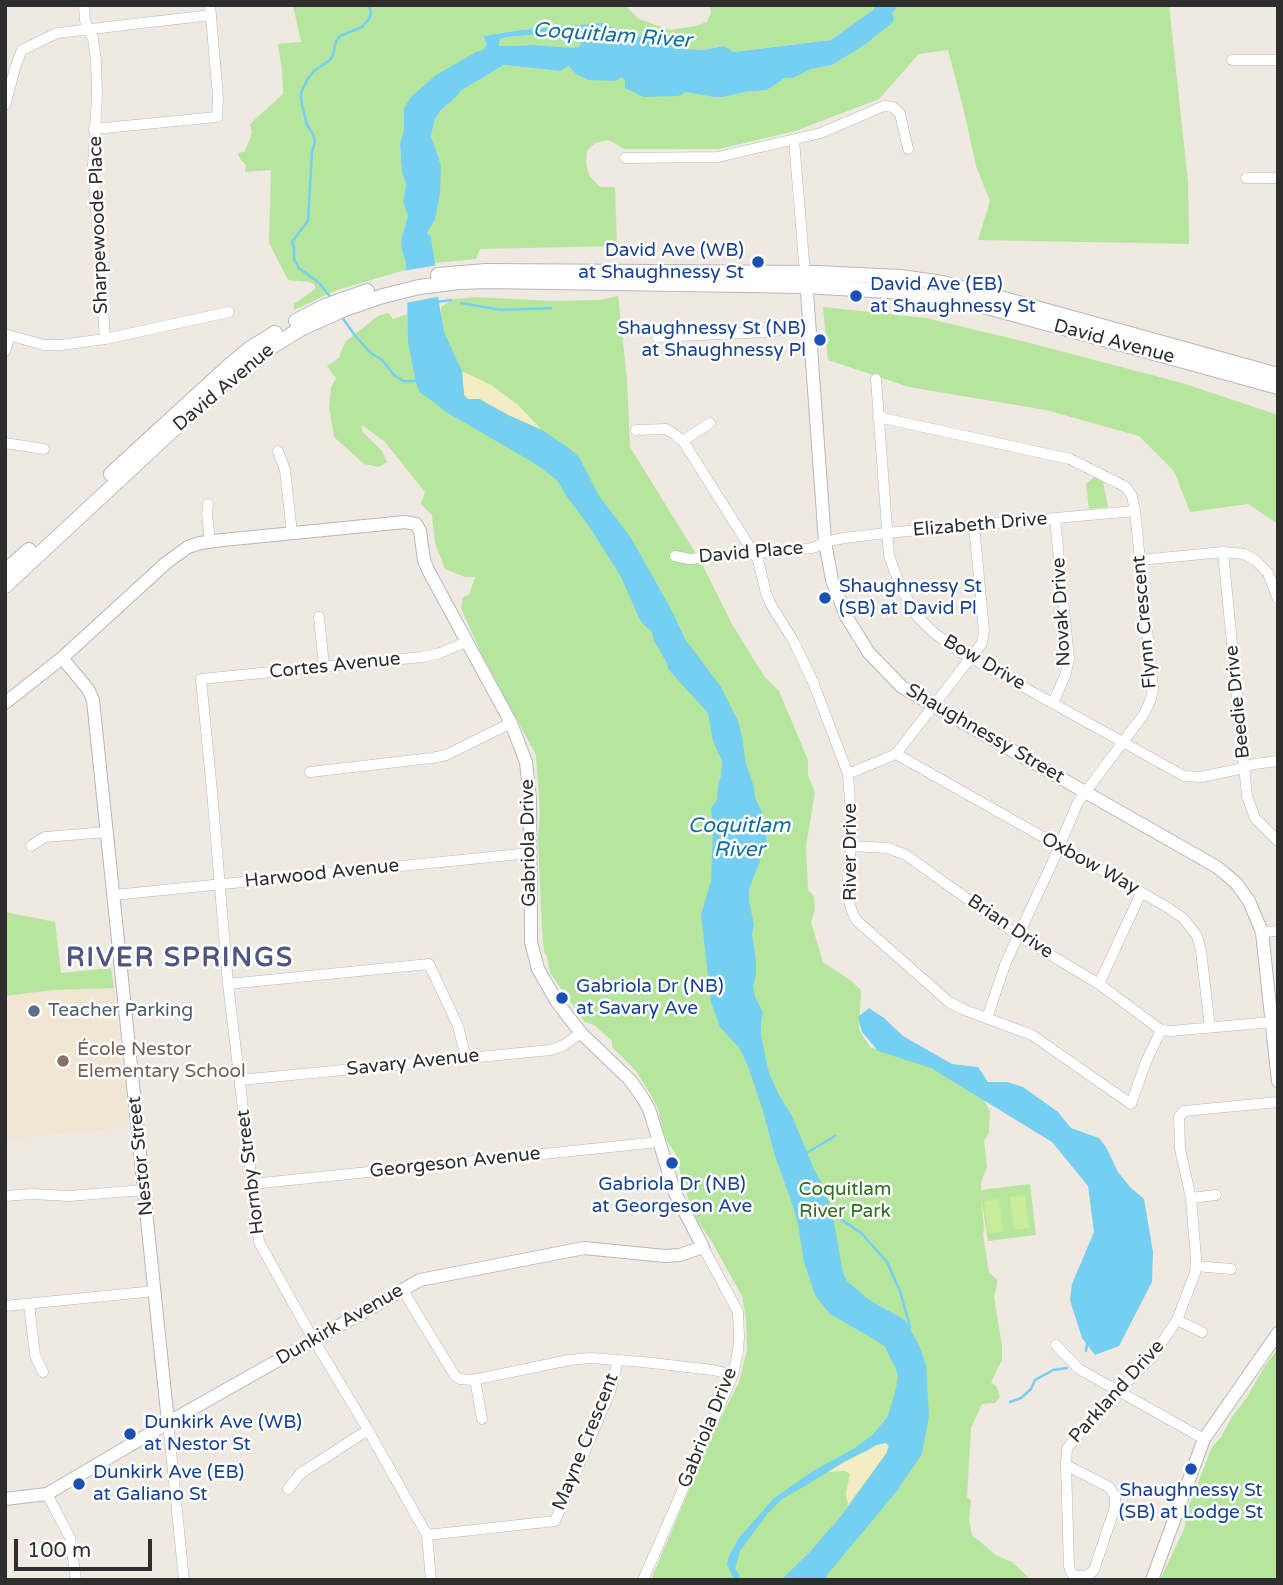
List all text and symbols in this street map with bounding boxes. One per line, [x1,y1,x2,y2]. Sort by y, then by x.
water label: Coquitlam River [532,18,692,54]
street label: Sharpewoode Place [84,136,114,314]
place label: David Ave (WB) at Shaughnessy St [578,240,744,284]
marker: David Ave (WB) at Shaughnessy St [750,254,766,270]
place label: David Ave (EB) at Shaughnessy St [870,274,1036,318]
marker: David Ave (EB) at Shaughnessy St [848,288,864,304]
street label: David Avenue [1051,315,1177,369]
place label: Shaughnessy St (NB) at Shaughnessy Pl [618,318,806,362]
marker: Shaughnessy St (NB) at Shaughnessy Pl [812,332,828,348]
street label: David Avenue [169,339,279,437]
street label: Elizabeth Drive [912,508,1048,542]
street label: David Place [698,537,804,569]
street label: Flynn Crescent [1128,554,1162,690]
street label: Novak Drive [1048,557,1076,667]
place label: Shaughnessy St (SB) at David Pl [839,576,982,620]
marker: Shaughnessy St (SB) at David Pl [817,590,833,606]
street label: Bow Drive [939,630,1029,696]
street label: Beedie Drive [1221,644,1255,760]
street label: Cortes Avenue [268,648,402,684]
street label: Shaughnessy Street [902,679,1068,789]
street label: Gabriola Drive [516,779,542,907]
street label: River Drive [840,803,862,901]
water label: Coquitlam River [688,813,790,863]
street label: Oxbow Way [1037,828,1143,900]
street label: Harwood Avenue [244,855,400,893]
street label: Brian Drive [963,890,1057,964]
district label: RIVER SPRINGS [68,943,292,975]
place label: Gabriola Dr (NB) at Savary Ave [576,976,724,1020]
marker: Gabriola Dr (NB) at Savary Ave [554,990,570,1006]
place label: Teacher Parking [48,1000,193,1022]
marker: Teacher Parking [26,1003,42,1019]
place label: École Nestor Elementary School [77,1039,246,1083]
street label: Savary Avenue [346,1045,480,1081]
marker: École Nestor Elementary School [55,1053,71,1069]
street label: Nestor Street [123,1095,159,1217]
street label: Hornby Street [232,1108,270,1236]
street label: Georgeson Avenue [368,1143,542,1183]
marker: Gabriola Dr (NB) at Georgeson Ave [664,1155,680,1171]
place label: Gabriola Dr (NB) at Georgeson Ave [592,1174,752,1218]
park label: Coquitlam River Park [799,1179,891,1223]
street label: Dunkirk Avenue [272,1279,408,1371]
street label: Parkland Drive [1065,1336,1169,1448]
street label: Gabriola Drive [674,1365,742,1491]
street label: Mayne Crescent [548,1370,624,1514]
place label: Dunkirk Ave (WB) at Nestor St [144,1412,302,1456]
marker: Dunkirk Ave (WB) at Nestor St [122,1426,138,1442]
marker: Shaughnessy St (SB) at Lodge St [1183,1461,1199,1477]
place label: Dunkirk Ave (EB) at Galiano St [93,1462,244,1506]
marker: Dunkirk Ave (EB) at Galiano St [71,1476,87,1492]
place label: Shaughnessy St (SB) at Lodge St [1119,1480,1263,1524]
scale bar [18,1526,156,1570]
text: 100 m [27,1538,91,1563]

